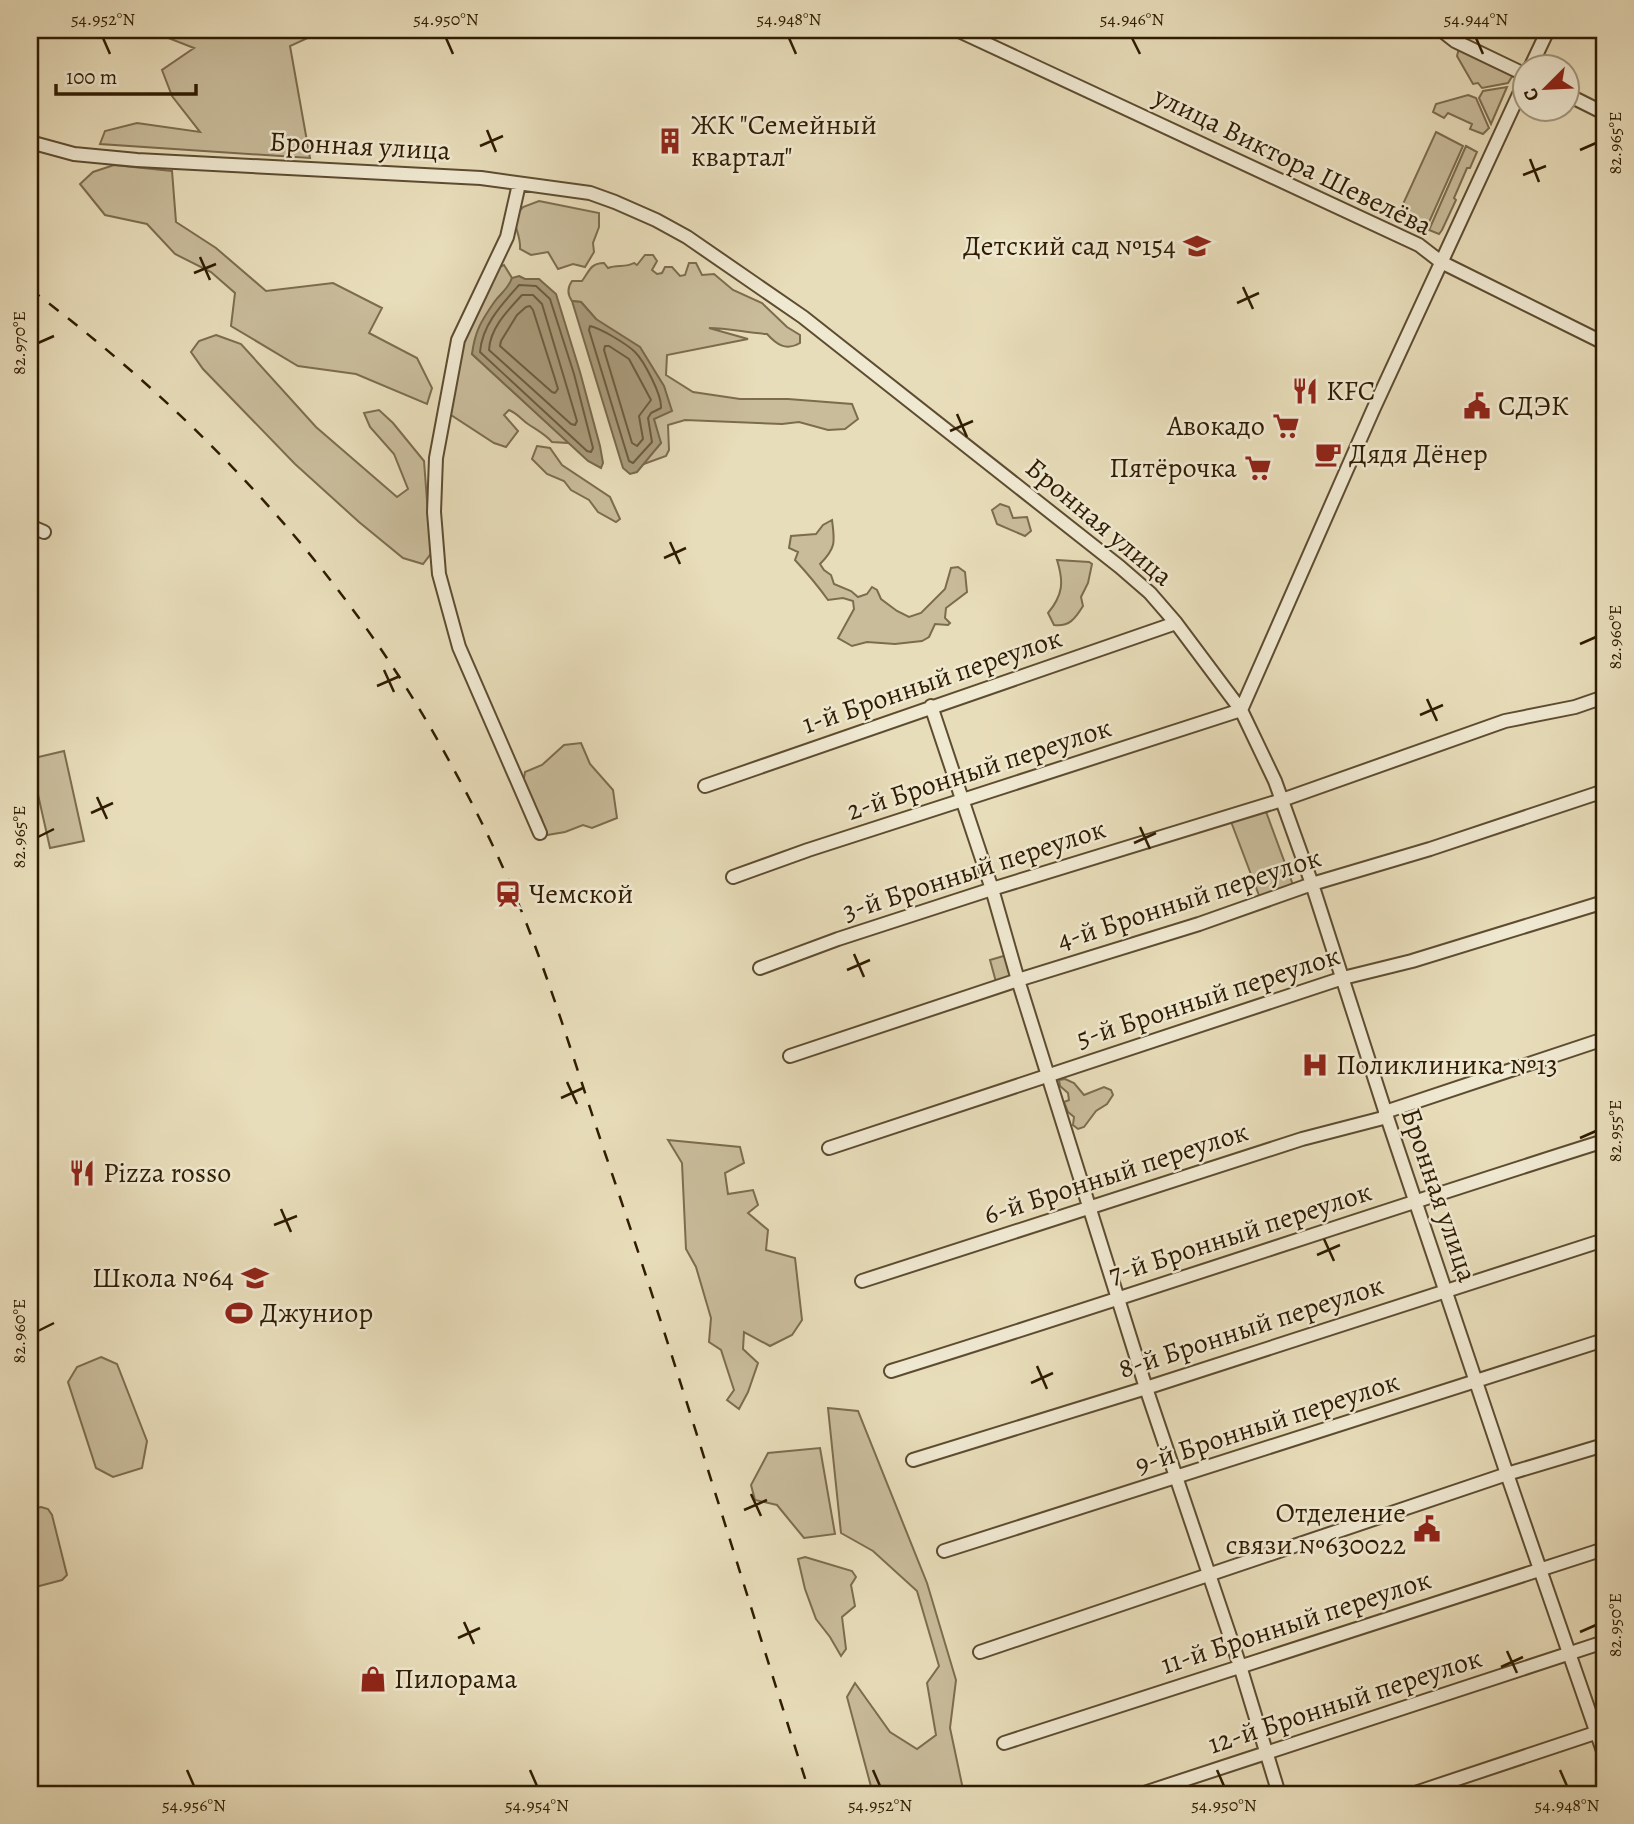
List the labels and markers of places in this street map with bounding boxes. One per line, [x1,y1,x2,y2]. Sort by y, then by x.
place label: ЖК "Семейный квартал" [691,106,877,176]
building icon: ЖК "Семейный квартал" [655,126,685,156]
place label: Детский сад №154 [963,227,1176,265]
school or university icon: Детский сад №154 [1182,231,1212,261]
place label: KFC [1326,372,1375,410]
restaurant icon: KFC [1290,376,1320,406]
place label: СДЭК [1498,387,1569,425]
public building icon: СДЭК [1462,391,1492,421]
place label: Авокадо [1166,407,1265,445]
supermarket icon: Авокадо [1271,411,1301,441]
place label: Дядя Дёнер [1349,435,1488,473]
cafe icon: Дядя Дёнер [1313,439,1343,469]
place label: Пятёрочка [1109,449,1237,487]
supermarket icon: Пятёрочка [1243,453,1273,483]
place label: Чемской [529,875,633,913]
station icon: Чемской [493,879,523,909]
place label: Поликлиника №13 [1336,1046,1558,1084]
hospital icon: Поликлиника №13 [1300,1050,1330,1080]
place label: Pizza rosso [103,1154,231,1192]
restaurant icon: Pizza rosso [67,1158,97,1188]
place label: Школа №64 [92,1259,234,1297]
school or university icon: Школа №64 [240,1263,270,1293]
place label: Джуниор [260,1294,373,1332]
sports icon: Джуниор [224,1298,254,1328]
place label: Отделение связи №630022 [1225,1494,1406,1564]
public building icon: Отделение связи №630022 [1412,1514,1442,1544]
place label: Пилорама [394,1660,517,1698]
shop icon: Пилорама [358,1664,388,1694]

